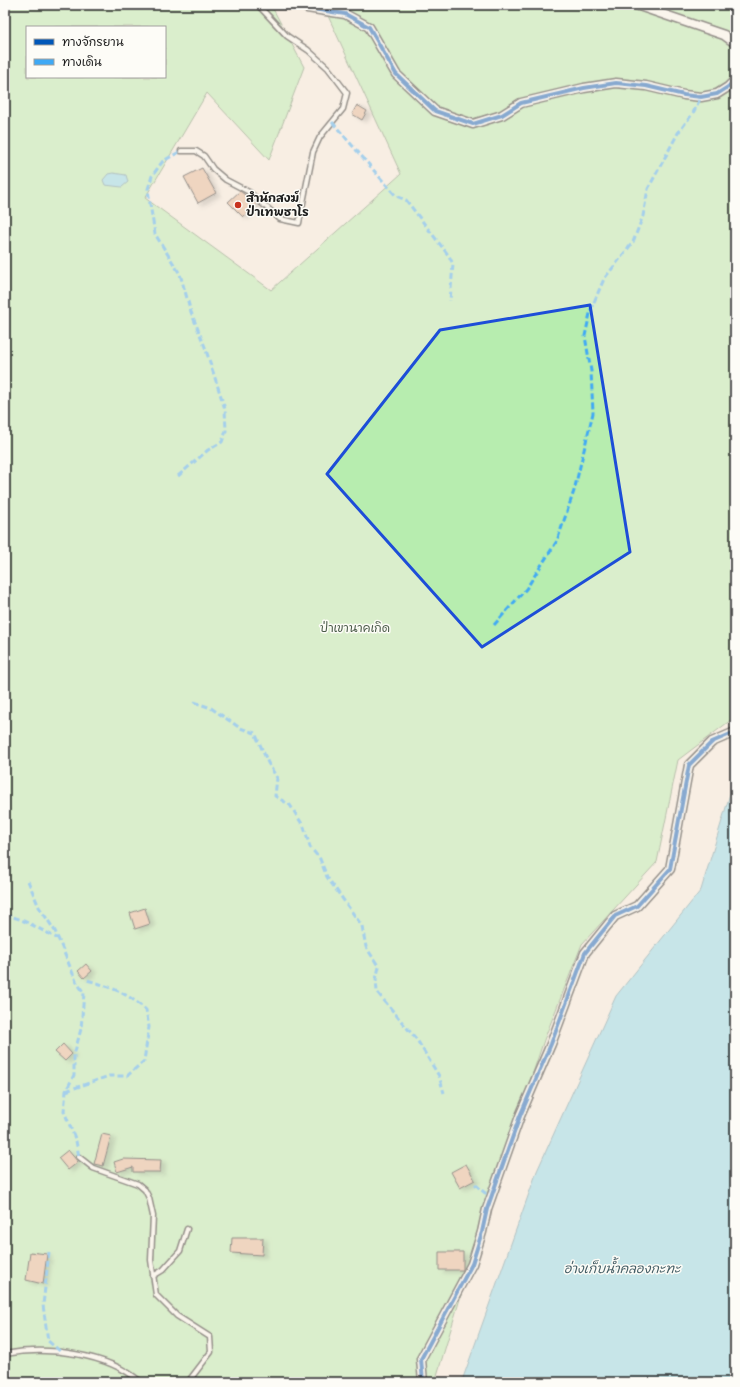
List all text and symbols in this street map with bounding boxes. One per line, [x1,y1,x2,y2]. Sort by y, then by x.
legend [26,26,166,78]
text: ทางจักรยาน [62,35,124,50]
text: ทางเดิน [62,55,102,70]
place label: สำนักสงฆ์ ป่าเทพธาโร [246,190,309,220]
marker: สำนักสงฆ์ ป่าเทพธาโร [233,200,243,210]
park label: ป่าเขานาคเกิด [320,620,390,636]
water label: อ่างเก็บน้ำคลองกะทะ [564,1256,682,1277]

